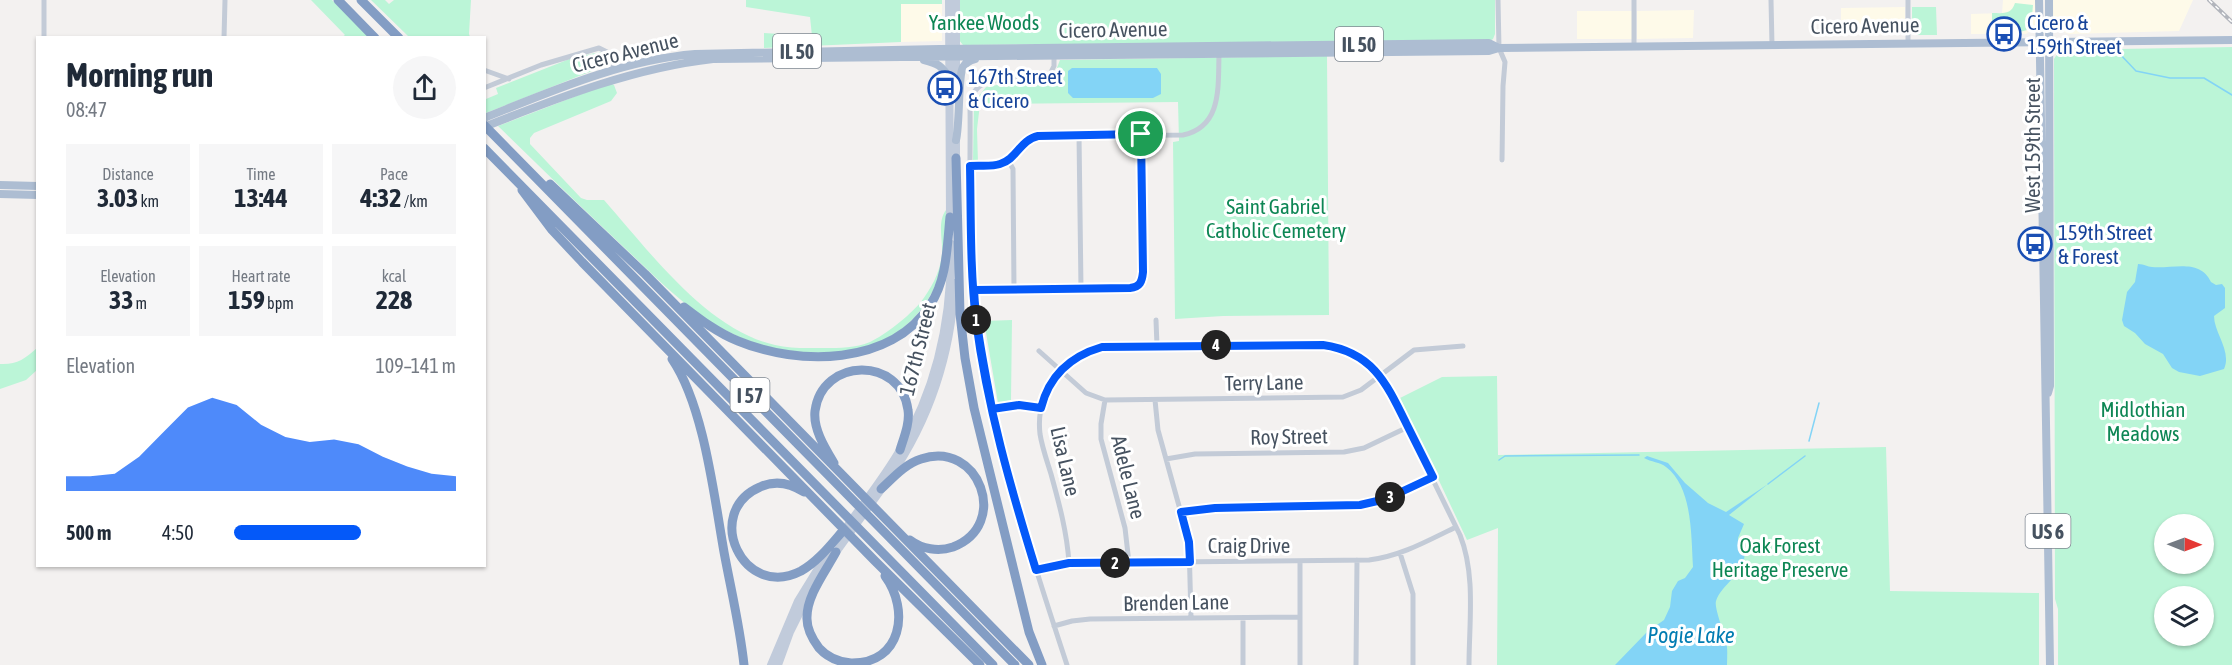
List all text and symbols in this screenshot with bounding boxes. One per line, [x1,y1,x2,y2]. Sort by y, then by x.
park label: Yankee Woods [929,10,1039,34]
place label: Cicero & 159th Street [2027,10,2122,58]
street label: Cicero Avenue [1810,12,1920,38]
street label: Cicero Avenue [1058,16,1168,42]
bus stop icon: Cicero & 159th Street [1986,16,2022,52]
street label: Cicero Avenue [569,27,681,77]
road number: IL 50 [1335,27,1383,61]
road number: IL 50 [773,34,821,68]
text: Morning run [66,56,213,94]
button: share [393,56,456,119]
place label: 167th Street & Cicero [968,64,1063,112]
bus stop icon: 167th Street & Cicero [927,70,963,106]
street label: West 159th Street [2020,77,2044,213]
text: 08:47 [66,98,107,121]
pin [1115,108,1166,159]
icon: arrive [1124,117,1157,150]
text: Distance [102,165,154,183]
text: Time [246,165,276,183]
text: Pace [380,165,408,183]
text: 3.03 [97,183,138,213]
text: 13:44 [234,183,288,213]
text: 4:32 [360,183,402,213]
text: km [138,192,159,210]
text: /km [402,192,428,210]
park label: Saint Gabriel Catholic Cemetery [1206,194,1346,242]
place label: 159th Street & Forest [2058,220,2153,268]
bus stop icon: 159th Street & Forest [2017,226,2053,262]
text: Elevation [100,267,156,285]
text: Heart rate [232,267,290,285]
text: kcal [382,267,406,285]
text: 33 [109,285,133,315]
text: 159 [228,285,265,315]
text: 228 [376,285,412,315]
text: m [133,294,147,312]
text: bpm [265,294,294,312]
street label: 167th Street [894,300,940,398]
pin: 1 [961,305,991,335]
text: 1 [972,311,980,329]
pin: 4 [1201,330,1231,360]
text: 4 [1212,336,1220,354]
text: Elevation [66,354,135,377]
text: 109–141 m [375,354,456,377]
street label: Terry Lane [1224,369,1304,395]
road number: I 57 [730,378,770,412]
park label: Midlothian Meadows [2100,397,2186,445]
street label: Roy Street [1250,423,1328,449]
street label: Lisa Lane [1046,424,1086,498]
street label: Adele Lane [1107,433,1151,521]
pin: 3 [1375,482,1405,512]
text: 3 [1386,488,1394,506]
road number: US 6 [2026,514,2070,548]
north arrow [2154,514,2214,574]
map controls [2154,514,2214,646]
text: 500 m [66,521,111,544]
text: 4:50 [162,521,194,544]
street label: Craig Drive [1208,533,1290,557]
park label: Oak Forest Heritage Preserve [1712,533,1848,581]
pin: 2 [1100,548,1130,578]
text: 2 [1111,554,1119,572]
button: layers [2154,586,2214,646]
street label: Brenden Lane [1123,589,1229,615]
water label: Pogie Lake [1647,622,1735,648]

